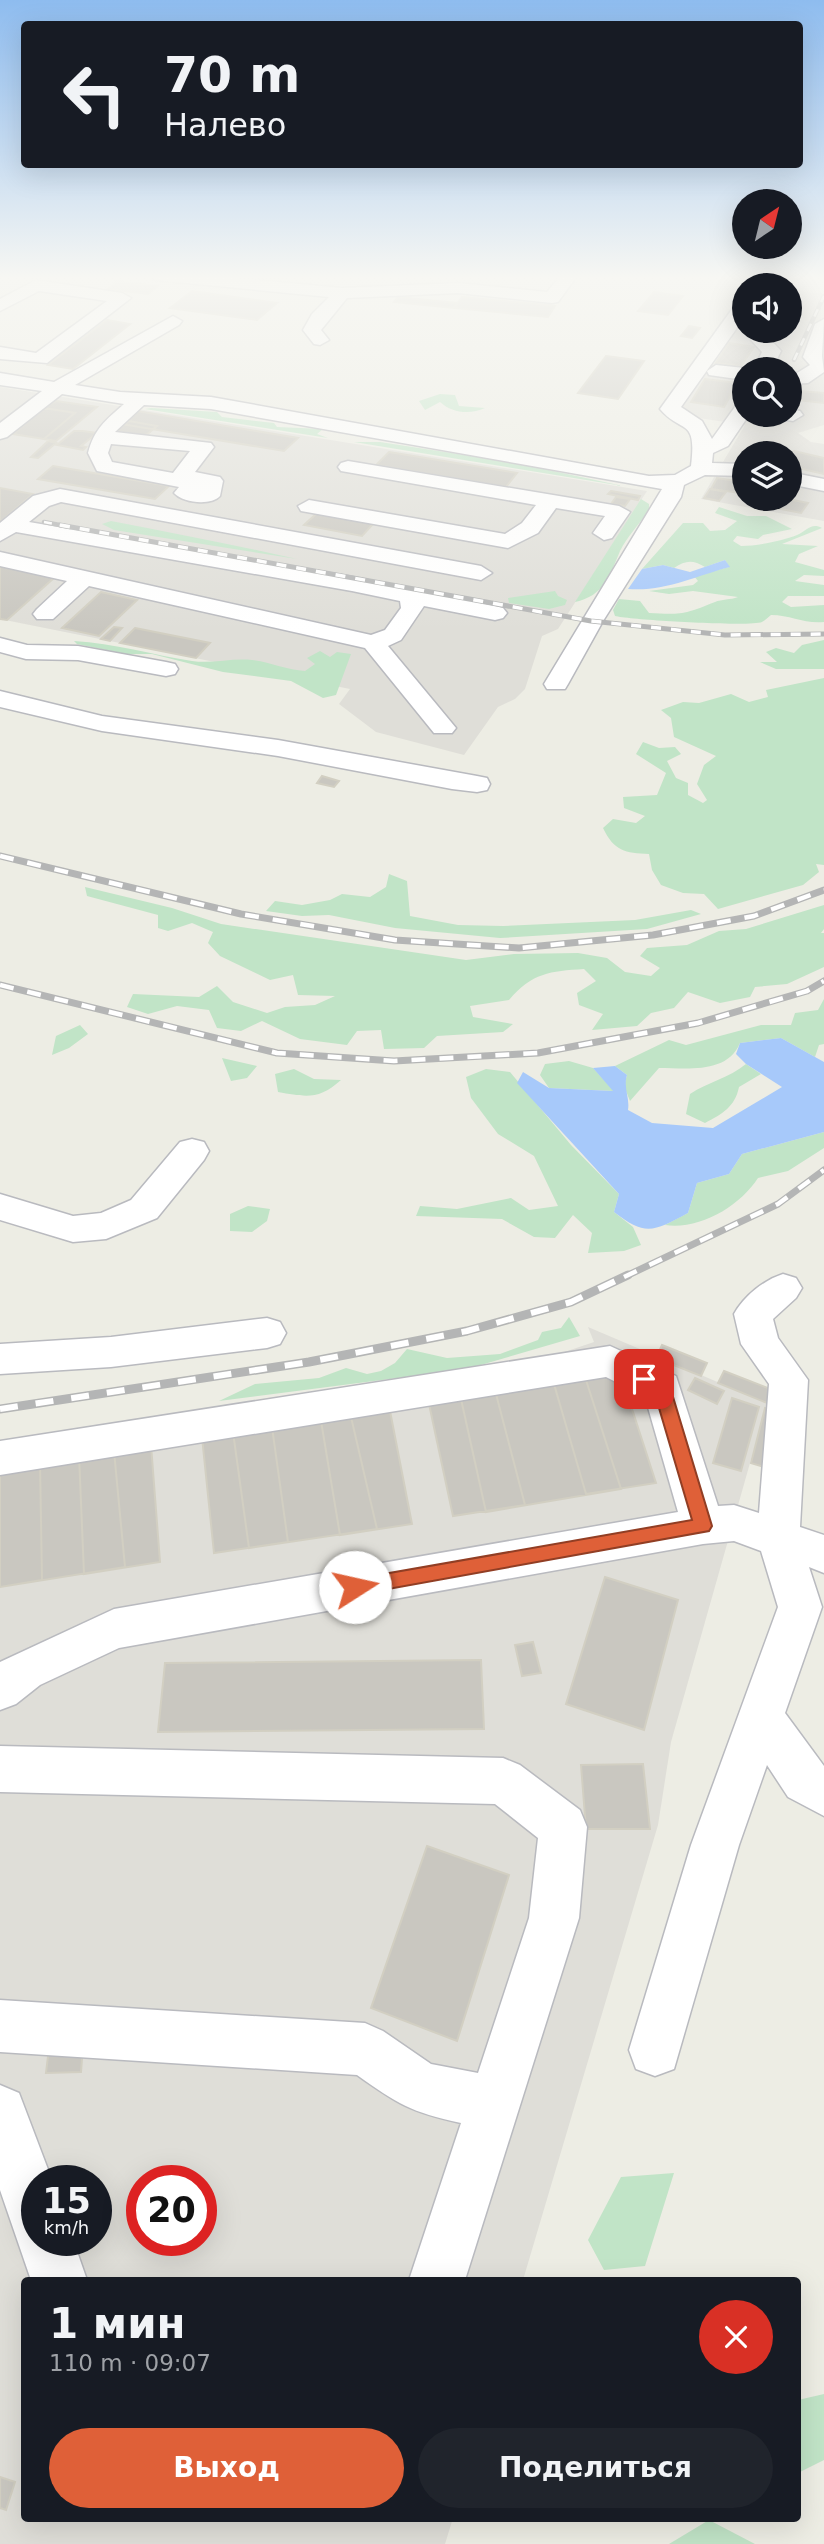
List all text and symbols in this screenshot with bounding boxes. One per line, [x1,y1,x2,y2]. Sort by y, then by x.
text: 70 m [164,47,300,104]
icon: left [49,49,140,140]
text: Налево [164,106,286,144]
north arrow [732,189,802,259]
map controls [732,189,802,511]
button: sound [732,273,802,343]
button: search [732,357,802,427]
button: layers [732,441,802,511]
pin [614,1349,674,1409]
icon: arrive [625,1360,663,1398]
position arrow [318,1550,392,1624]
speed limit sign: 20 [126,2165,217,2256]
text: 15 [42,2181,91,2221]
text: km/h [44,2217,89,2238]
text: 1 мин [49,2299,186,2348]
button: close [699,2300,773,2374]
text: 110 m · 09:07 [49,2350,211,2376]
button: Выход [49,2428,404,2508]
button: Поделиться [418,2428,773,2508]

